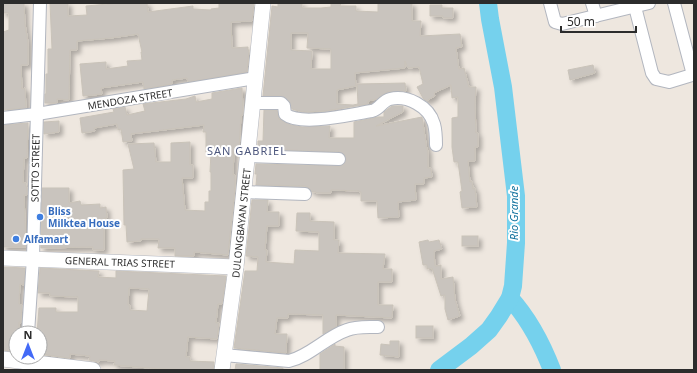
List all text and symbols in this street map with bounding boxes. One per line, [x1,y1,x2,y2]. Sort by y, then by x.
scale bar [561,8,636,34]
text: 50 m [567,13,595,30]
street label: MENDOZA STREET [86,85,174,113]
street label: SOTTO STREET [27,133,43,202]
district label: SAN GABRIEL [207,143,287,158]
street label: DULONGBAYAN STREET [228,167,254,279]
water label: Rio Grande [506,185,521,240]
place label: Bliss Milktea House [48,204,120,230]
marker: Bliss Milktea House [35,212,45,222]
place label: Alfamart [24,232,69,246]
marker: Alfamart [11,234,21,244]
street label: GENERAL TRIAS STREET [65,253,176,271]
north arrow [8,325,48,365]
text: N [24,327,32,342]

